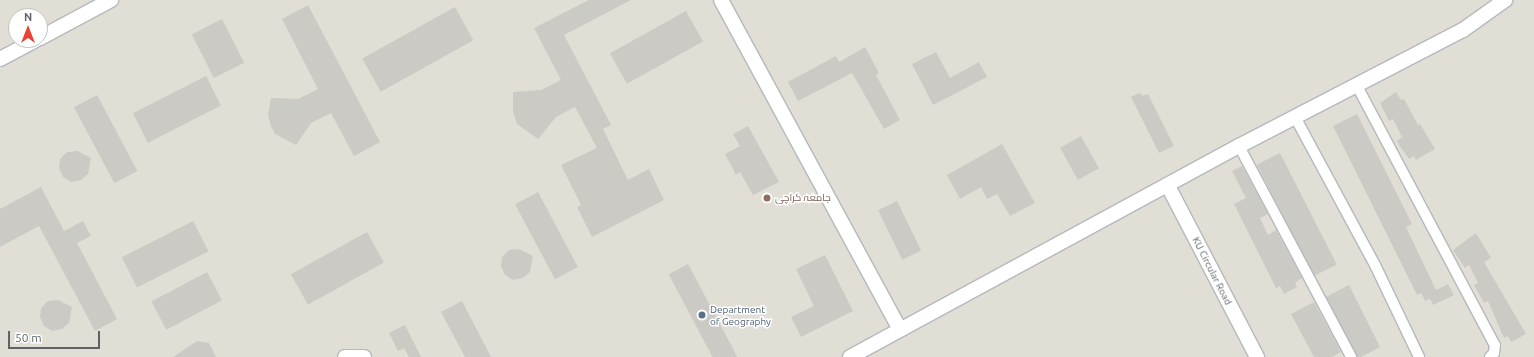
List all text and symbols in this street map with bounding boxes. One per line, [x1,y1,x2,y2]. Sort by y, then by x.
north arrow [8,8,48,48]
text: N [24,11,32,23]
place label: جامعہ کراچی [775,192,831,204]
marker: جامعہ کراچی [762,193,772,203]
street label: KU Circular Road [1190,235,1234,307]
place label: Department of Geography [710,303,771,326]
marker: Department of Geography [697,310,707,320]
scale bar [10,323,102,349]
text: 50 m [15,331,42,344]

